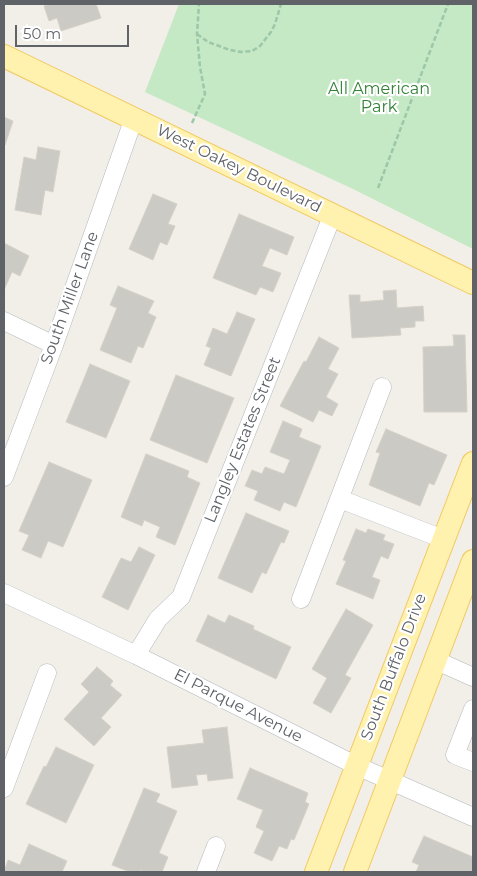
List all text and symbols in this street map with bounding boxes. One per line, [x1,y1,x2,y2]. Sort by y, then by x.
scale bar [18,15,131,47]
text: 50 m [23,24,61,43]
park label: All American Park [328,79,430,117]
street label: West Oakey Boulevard [153,121,325,217]
street label: South Miller Lane [37,229,103,367]
street label: Langley Estates Street [201,354,285,526]
street label: South Buffalo Drive [357,591,431,743]
street label: El Parque Avenue [170,665,306,747]

